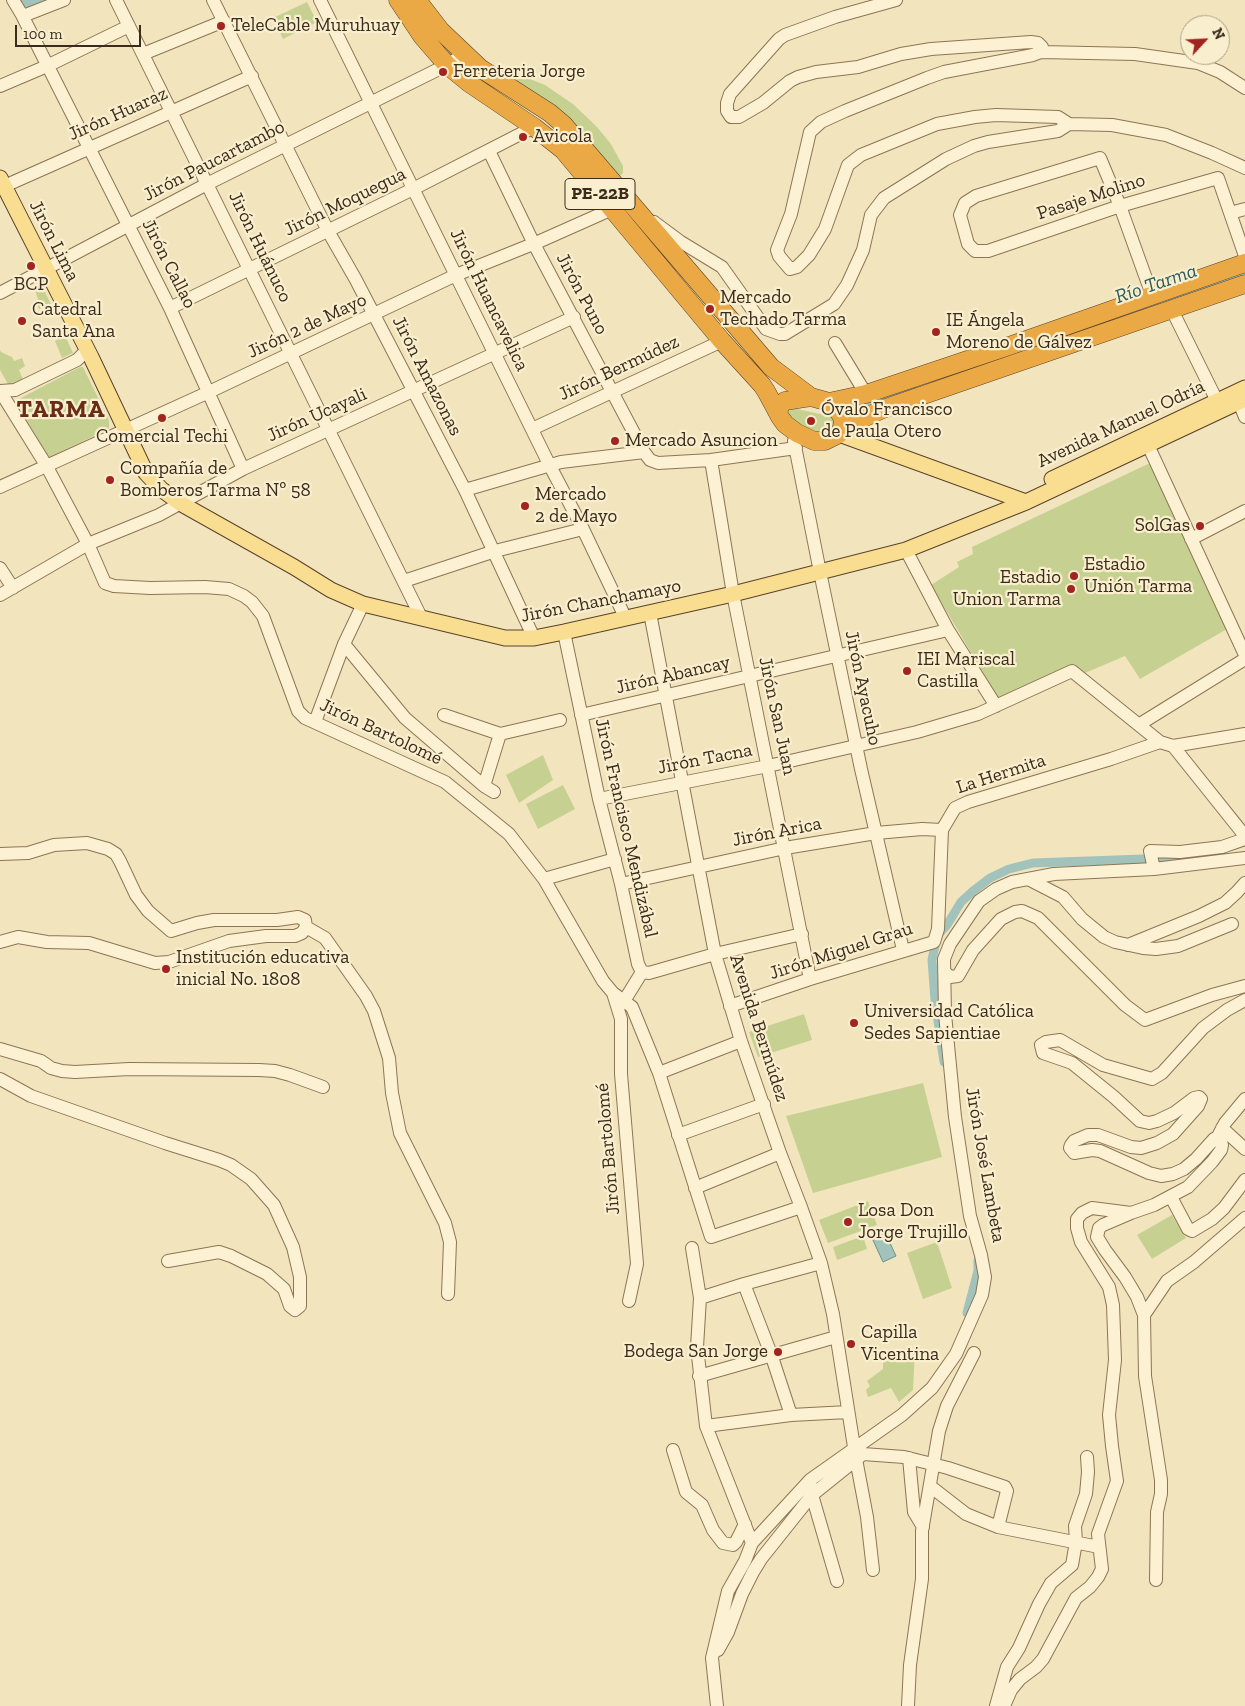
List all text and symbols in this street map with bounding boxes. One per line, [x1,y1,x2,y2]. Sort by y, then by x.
scale bar [18,15,144,47]
place label: TeleCable Muruhuay [231,15,400,37]
north arrow [1180,15,1230,65]
marker: TeleCable Muruhuay [215,20,227,32]
text: 100 m [23,25,62,43]
text: N [1208,25,1228,42]
place label: Ferreteria Jorge [453,61,585,83]
marker: Ferreteria Jorge [437,66,449,78]
street label: Jirón Huaraz [65,82,171,146]
street label: Jirón Paucartambo [139,116,289,206]
place label: Avicola [533,126,592,148]
marker: Avicola [517,131,529,143]
street label: Jirón Moquegua [280,163,410,241]
street label: Pasaje Molino [1034,169,1148,225]
road number: PE-22B [565,178,635,210]
street label: Jirón Huánuco [223,188,297,306]
street label: Jirón Lima [24,197,84,285]
street label: Jirón Callao [137,216,201,312]
street label: Jirón Huancavelica [445,225,533,375]
street label: Jirón Puno [551,249,613,339]
water label: Río Tarma [1112,259,1200,309]
marker: BCP [25,260,37,272]
place label: BCP [14,274,48,296]
place label: Mercado Techado Tarma [720,287,847,331]
street label: Jirón 2 de Mayo [244,288,370,364]
place label: Catedral Santa Ana [32,299,115,343]
marker: Mercado Techado Tarma [704,303,716,315]
place label: IE Ángela Moreno de Gálvez [946,310,1092,354]
street label: Jirón Amazonas [387,312,467,440]
marker: Catedral Santa Ana [16,315,28,327]
marker: IE Ángela Moreno de Gálvez [930,326,942,338]
street label: Jirón Bermúdez [555,330,683,406]
street label: Avenida Manuel Odría [1034,375,1208,473]
street label: Jirón Ucayali [264,383,370,447]
district label: TARMA [16,396,106,424]
place label: Óvalo Francisco de Paula Otero [821,399,952,443]
marker: Comercial Techi [156,412,168,424]
marker: Óvalo Francisco de Paula Otero [805,415,817,427]
place label: Comercial Techi [96,426,228,448]
place label: Mercado Asuncion [625,430,778,452]
marker: Mercado Asuncion [609,435,621,447]
place label: Compañía de Bomberos Tarma Nº 58 [120,458,311,502]
marker: Compañía de Bomberos Tarma Nº 58 [104,474,116,486]
place label: Mercado 2 de Mayo [535,484,617,528]
marker: Mercado 2 de Mayo [519,500,531,512]
place label: SolGas [1135,515,1190,537]
marker: SolGas [1194,520,1206,532]
place label: Estadio Unión Tarma [1084,554,1192,598]
place label: Estadio Union Tarma [953,567,1061,611]
marker: Estadio Unión Tarma [1068,570,1080,582]
street label: Jirón Chanchamayo [519,574,683,628]
marker: Estadio Union Tarma [1065,583,1077,595]
street label: Jirón Ayacuho [840,629,886,747]
place label: IEI Mariscal Castilla [917,649,1015,693]
street label: Jirón Abancay [614,651,732,699]
street label: Jirón San Juan [753,655,801,777]
marker: IEI Mariscal Castilla [901,665,913,677]
street label: Jirón Bartolomé [316,694,446,770]
street label: Jirón Francisco Mendizábal [590,716,662,940]
street label: Jirón Tacna [656,739,754,779]
street label: La Hermita [953,749,1049,799]
street label: Jirón Arica [731,812,823,852]
street label: Jirón Miguel Grau [767,917,915,985]
place label: Institución educativa inicial No. 1808 [176,947,349,991]
street label: Avenida Bermúdez [724,951,794,1105]
marker: Institución educativa inicial No. 1808 [160,963,172,975]
place label: Universidad Católica Sedes Sapientiae [864,1001,1034,1045]
marker: Universidad Católica Sedes Sapientiae [848,1017,860,1029]
street label: Jirón Bartolomé [591,1082,625,1216]
street label: Jirón José Lambeta [960,1086,1010,1244]
place label: Losa Don Jorge Trujillo [858,1200,968,1244]
marker: Losa Don Jorge Trujillo [842,1216,854,1228]
place label: Capilla Vicentina [861,1322,939,1366]
marker: Capilla Vicentina [845,1338,857,1350]
place label: Bodega San Jorge [624,1341,768,1363]
marker: Bodega San Jorge [772,1346,784,1358]

